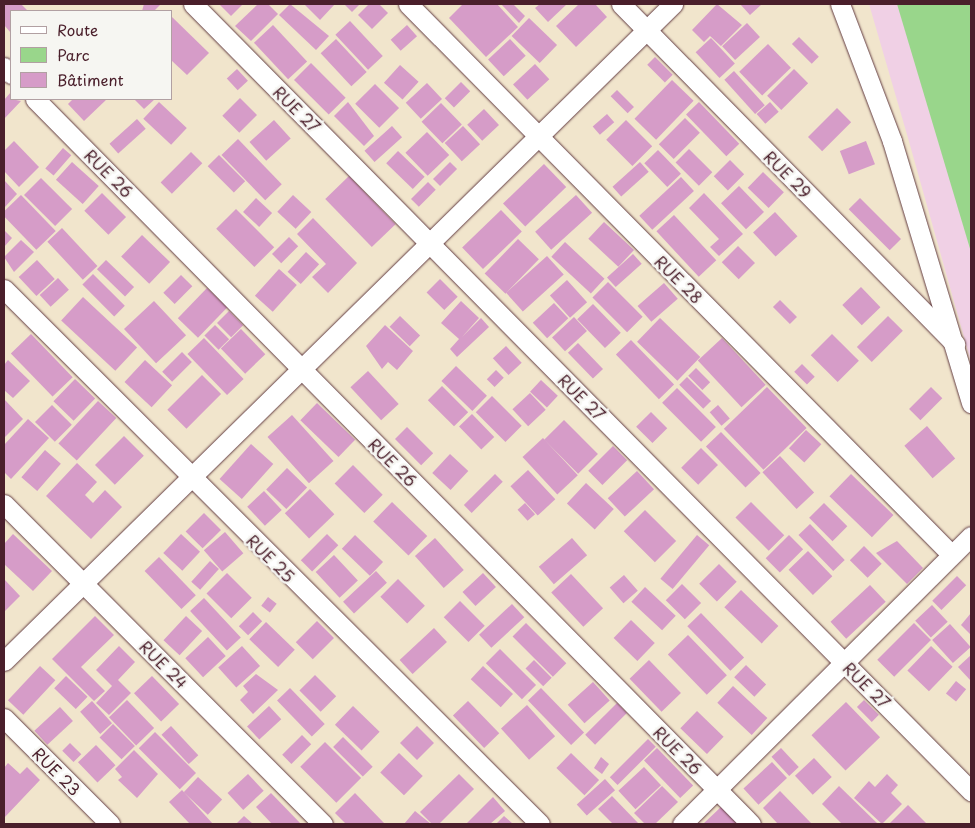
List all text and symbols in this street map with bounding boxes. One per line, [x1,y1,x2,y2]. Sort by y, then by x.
legend [10,10,172,100]
text: Route [57,18,98,41]
text: Parc [57,43,90,66]
text: Bâtiment [57,68,124,91]
street label: RUE 27 [269,81,325,137]
street label: RUE 26 [81,145,137,201]
street label: RUE 29 [760,146,816,202]
street label: RUE 28 [651,251,707,307]
street label: RUE 27 [554,369,610,425]
street label: RUE 26 [365,434,421,490]
street label: RUE 25 [243,530,299,586]
street label: RUE 24 [136,636,192,692]
street label: RUE 27 [839,657,895,713]
street label: RUE 26 [650,722,706,778]
street label: RUE 23 [29,743,85,799]

